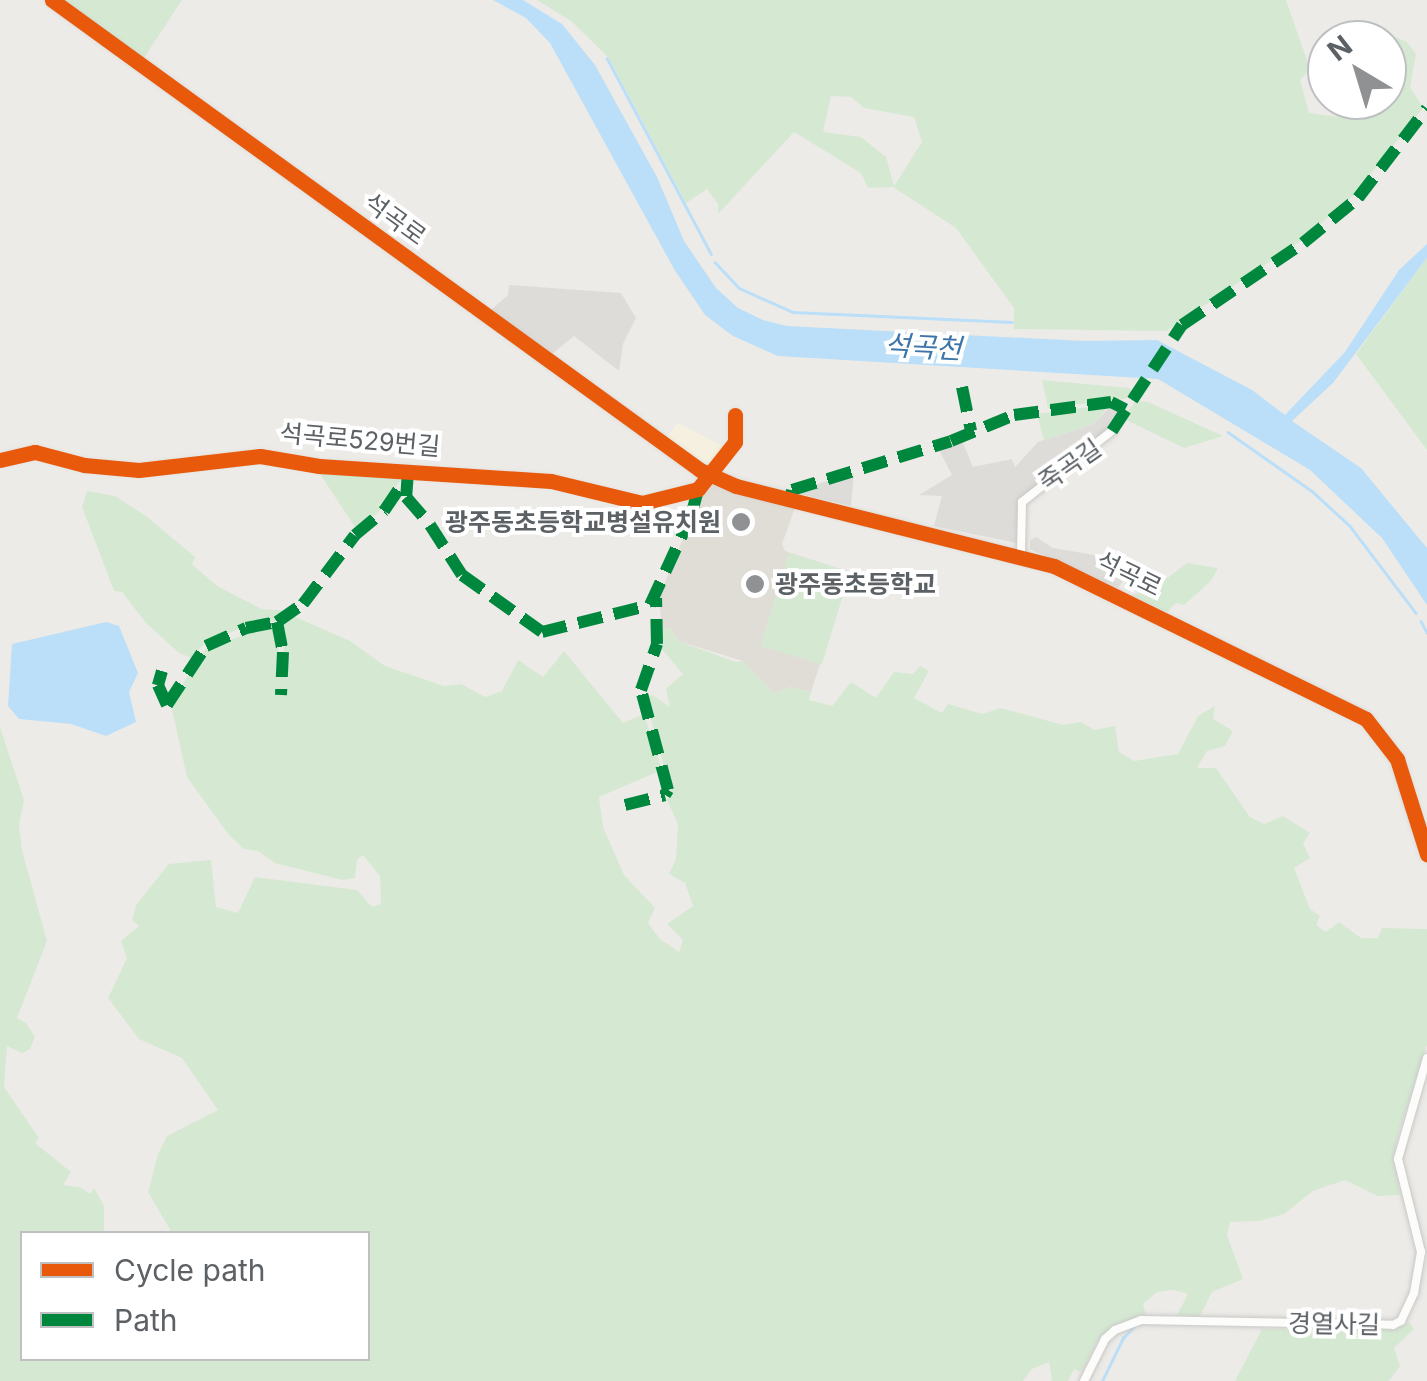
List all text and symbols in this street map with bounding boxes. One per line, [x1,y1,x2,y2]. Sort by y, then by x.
north arrow [1307,20,1407,120]
text: N [1321,28,1359,68]
street label: 석곡로 [358,187,432,251]
water label: 석곡천 [884,328,962,366]
street label: 석곡로529번길 [279,418,441,462]
street label: 죽곡길 [1033,433,1107,497]
place label: 광주동초등학교병설유치원 [445,507,721,537]
marker: 광주동초등학교병설유치원 [730,511,752,533]
street label: 석곡로 [1091,545,1167,603]
place label: 광주동초등학교 [775,569,936,599]
marker: 광주동초등학교 [744,573,766,595]
legend [20,1231,370,1361]
text: Cycle path [114,1252,266,1288]
text: Path [114,1302,178,1338]
street label: 경열사길 [1288,1308,1380,1340]

